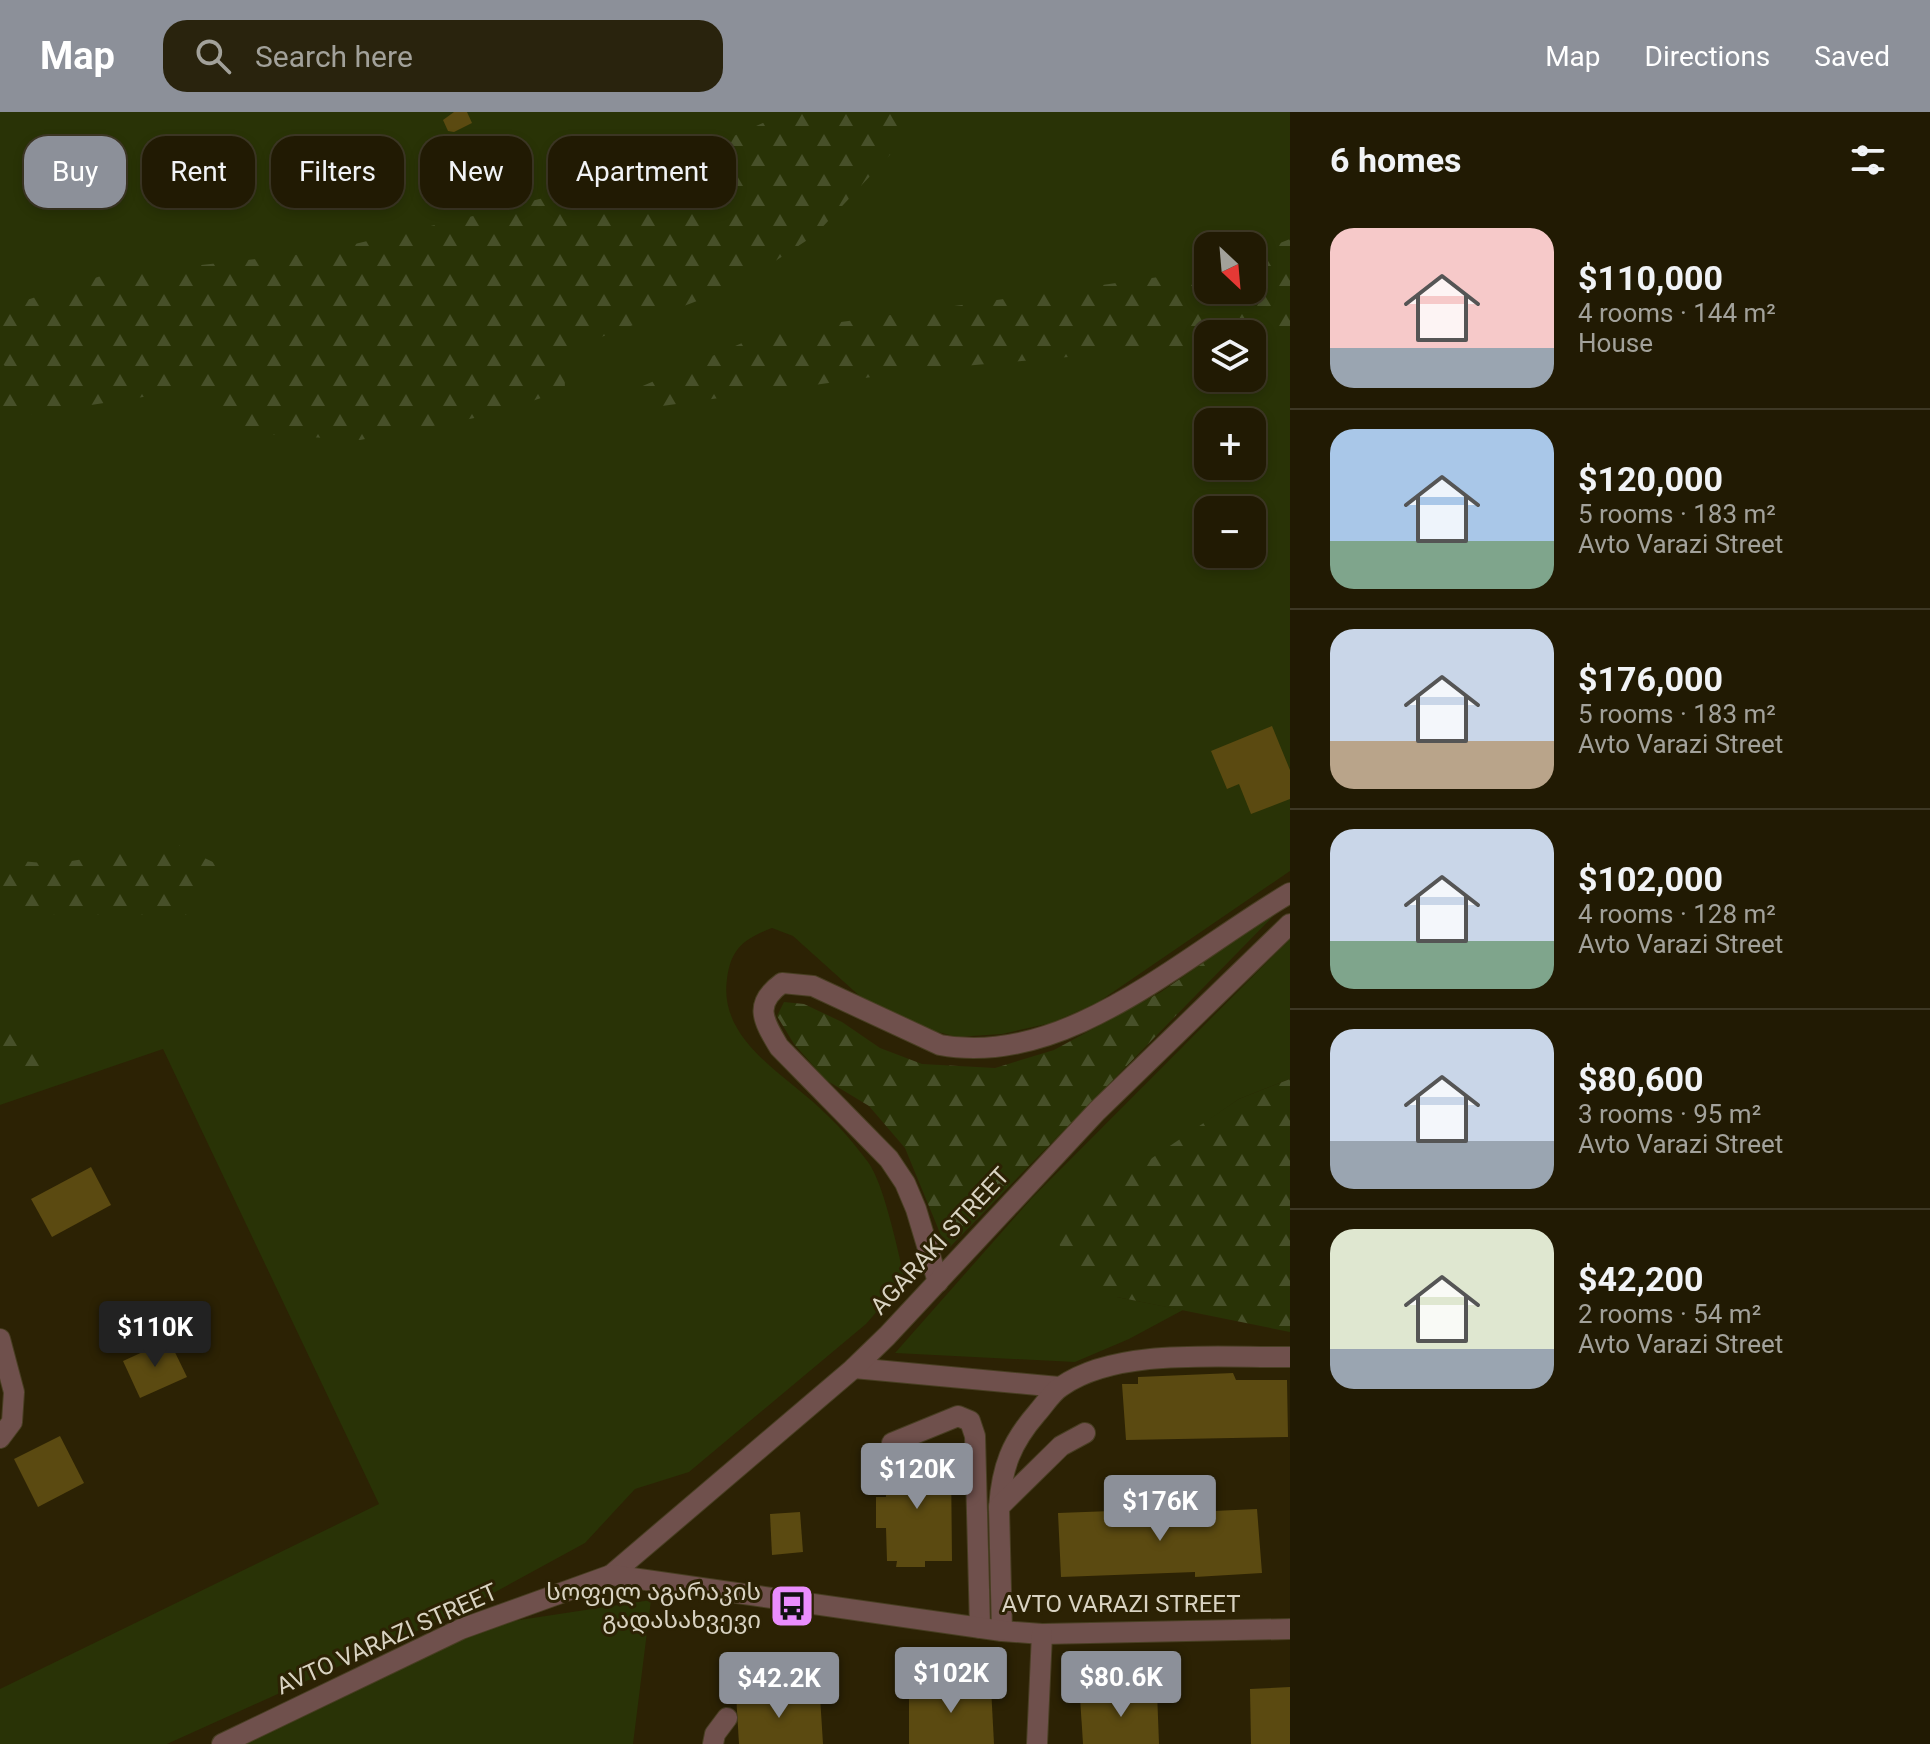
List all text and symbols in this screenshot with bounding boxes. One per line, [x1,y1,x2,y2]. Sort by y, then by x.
search box [163,20,723,92]
text: Map [40,34,115,78]
icon: search [191,34,235,78]
text: Search here [255,39,413,74]
text: Map [1545,40,1601,73]
text: Directions [1645,40,1770,73]
text: Saved [1814,40,1890,73]
chip: Buy [24,136,126,208]
chip: Rent [142,136,255,208]
chip: Filters [271,136,404,208]
chip: New [420,136,532,208]
chip: Apartment [548,136,736,208]
icon: filters [1846,138,1890,182]
text: 6 homes [1330,140,1461,180]
north arrow [1194,232,1266,304]
map controls [1194,232,1266,568]
text: $110,000 [1578,258,1723,298]
icon: home [1394,260,1490,356]
text: 4 rooms · 144 m² [1578,298,1776,328]
button: layers [1194,320,1266,392]
text: House [1578,328,1653,358]
button: + [1194,408,1266,480]
text: $120,000 [1578,459,1723,499]
icon: home [1394,461,1490,557]
button: − [1194,496,1266,568]
text: 5 rooms · 183 m² [1578,499,1776,529]
text: Avto Varazi Street [1578,529,1783,559]
text: $176,000 [1578,659,1723,699]
icon: home [1394,661,1490,757]
text: 5 rooms · 183 m² [1578,699,1776,729]
text: Avto Varazi Street [1578,729,1783,759]
text: $102,000 [1578,859,1723,899]
icon: home [1394,861,1490,957]
text: 4 rooms · 128 m² [1578,899,1776,929]
text: Avto Varazi Street [1578,929,1783,959]
text: $80,600 [1578,1059,1703,1099]
icon: home [1394,1061,1490,1157]
text: 3 rooms · 95 m² [1578,1099,1761,1129]
text: Avto Varazi Street [1578,1129,1783,1159]
street label: AGARAKI STREET [865,1162,1015,1320]
text: $42,200 [1578,1259,1703,1299]
icon: home [1394,1261,1490,1357]
text: 2 rooms · 54 m² [1578,1299,1761,1329]
pin: $110K [99,1301,211,1369]
text: $110K [117,1312,193,1342]
text: Avto Varazi Street [1578,1329,1783,1359]
pin: $120K [861,1443,973,1511]
text: $120K [879,1454,955,1484]
pin: $176K [1104,1475,1216,1543]
text: $176K [1122,1486,1198,1516]
street label: AVTO VARAZI STREET [272,1578,502,1700]
place label: სოფელ აგარაკის გადასახვევი [546,1578,761,1634]
bus stop icon: სოფელ აგარაკის გადასახვევი [768,1582,816,1630]
street label: AVTO VARAZI STREET [1002,1590,1240,1618]
pin: $102K [895,1647,1007,1715]
pin: $80.6K [1056,1651,1186,1719]
pin: $42.2K [714,1652,844,1720]
text: $102K [913,1658,989,1688]
text: $80.6K [1079,1662,1163,1692]
text: $42.2K [737,1663,821,1693]

